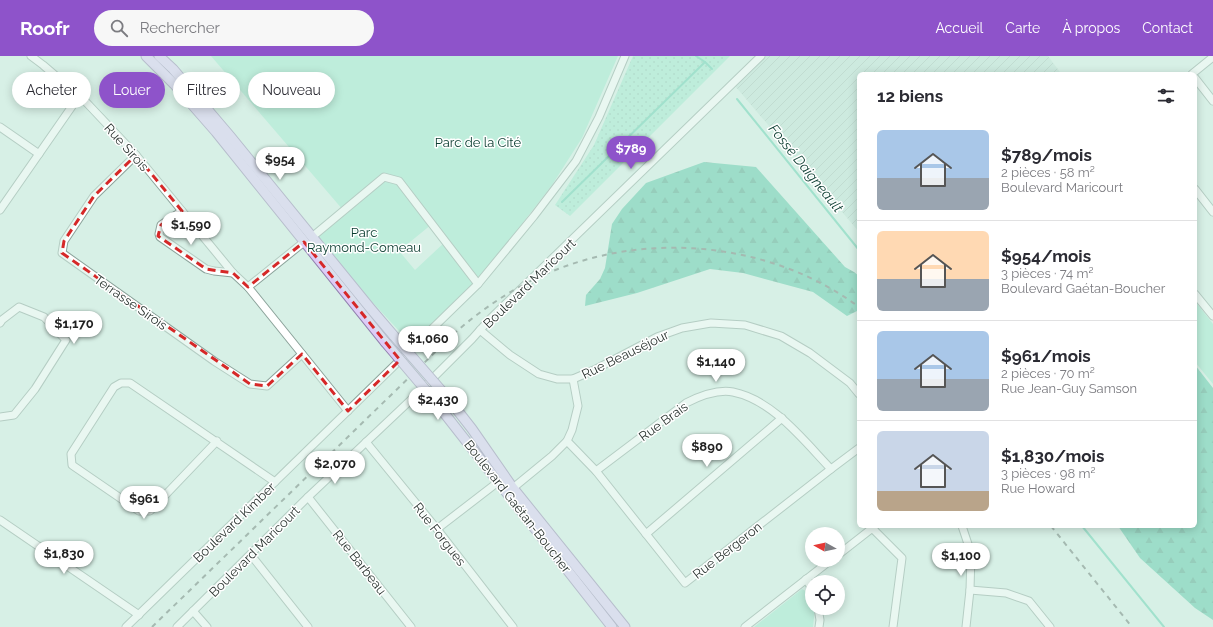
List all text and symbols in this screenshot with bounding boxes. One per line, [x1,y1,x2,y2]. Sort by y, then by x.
search box [94,10,374,46]
text: Roofr [20,17,70,39]
icon: search [108,17,130,39]
text: Rechercher [140,19,220,37]
text: Accueil [935,20,983,36]
text: Carte [1005,20,1040,36]
text: À propos [1062,20,1120,36]
text: Contact [1142,20,1193,36]
chip: Acheter [12,72,91,108]
chip: Louer [99,72,165,108]
chip: Filtres [173,72,240,108]
chip: Nouveau [248,72,335,108]
icon: filters [1155,85,1177,107]
text: 12 biens [877,86,943,106]
street label: Rue Sirois [101,120,152,174]
water label: Fossé Daigneault [766,121,847,216]
park label: Parc de la Cité [435,135,522,150]
pin: $789 [607,136,655,170]
text: $789 [615,141,647,156]
text: $789/mois [1001,145,1092,165]
icon: home [909,146,957,194]
pin: $954 [256,147,304,181]
text: $954 [265,152,295,167]
text: 2 pièces · 58 m² [1001,165,1095,180]
text: Boulevard Maricourt [1001,180,1123,195]
pin: $1,590 [158,212,224,246]
text: $1,590 [171,217,211,232]
park label: Parc Raymond-Comeau [307,225,421,255]
street label: Boulevard Maricourt [480,235,579,331]
text: $954/mois [1001,246,1091,266]
icon: home [909,247,957,295]
text: 3 pièces · 74 m² [1001,266,1094,281]
street label: Terrasse Sirois [91,272,170,333]
text: Boulevard Gaétan-Boucher [1001,281,1165,296]
pin: $1,170 [41,311,107,345]
text: $1,170 [54,316,94,331]
pin: $1,060 [395,326,461,360]
street label: Rue Beauséjour [579,327,672,382]
text: $1,060 [407,331,449,346]
text: $961/mois [1001,346,1091,366]
icon: home [909,347,957,395]
pin: $1,140 [683,349,749,383]
text: $1,140 [696,354,736,369]
text: 2 pièces · 70 m² [1001,366,1095,381]
text: Rue Jean-Guy Samson [1001,381,1137,396]
pin: $2,430 [405,387,471,421]
text: $2,430 [417,392,459,407]
street label: Rue Brais [636,399,691,444]
pin: $890 [683,434,731,468]
street label: Boulevard Gaétan-Boucher [461,437,574,576]
text: $890 [691,439,723,454]
text: $1,830/mois [1001,446,1104,466]
icon: home [909,447,957,495]
pin: $2,070 [302,451,368,485]
text: $2,070 [314,456,356,471]
text: 3 pièces · 98 m² [1001,466,1095,481]
street label: Boulevard Kimber [190,479,279,565]
text: Rue Howard [1001,481,1075,496]
pin: $961 [120,486,168,520]
text: $961 [129,491,159,506]
street label: Rue Forgues [410,500,469,569]
street label: Boulevard Maricourt [206,502,303,600]
street label: Rue Bergeron [690,519,765,582]
street label: Rue Barbeau [330,527,389,598]
north arrow [805,527,845,567]
map controls [805,527,845,615]
pin: $1,830 [31,541,97,575]
pin: $1,100 [928,543,994,577]
text: $1,830 [44,546,84,561]
text: $1,100 [941,548,981,563]
button: locate [805,575,845,615]

